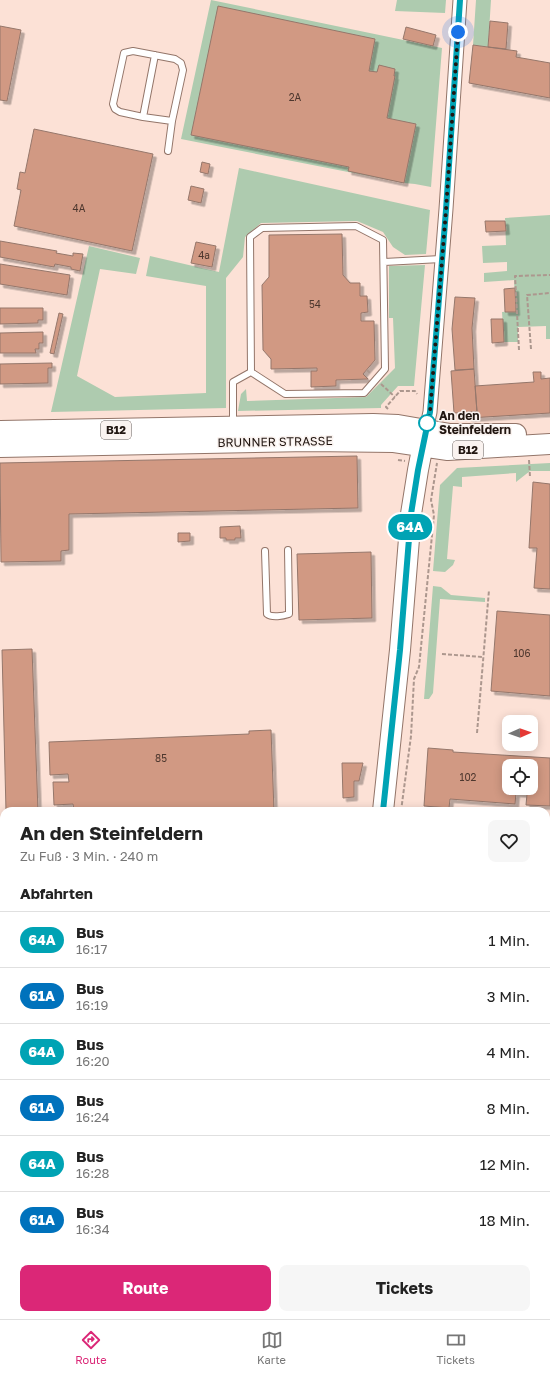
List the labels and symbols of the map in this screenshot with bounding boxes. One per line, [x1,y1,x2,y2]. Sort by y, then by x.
your location [448,22,468,42]
house number: 2A [289,91,302,103]
house number: 4A [73,202,86,214]
house number: 4a [198,249,210,261]
house number: 54 [309,298,321,310]
place label: An den Steinfeldern [439,408,511,437]
marker: An den Steinfeldern [418,414,436,432]
road number: B12 [101,421,131,439]
street label: BRUNNER STRASSE [217,433,333,450]
road number: B12 [453,441,483,459]
line badge: 64A [387,514,433,540]
house number: 106 [513,647,531,659]
north arrow [502,715,538,751]
house number: 85 [155,752,167,764]
house number: 102 [460,771,477,783]

